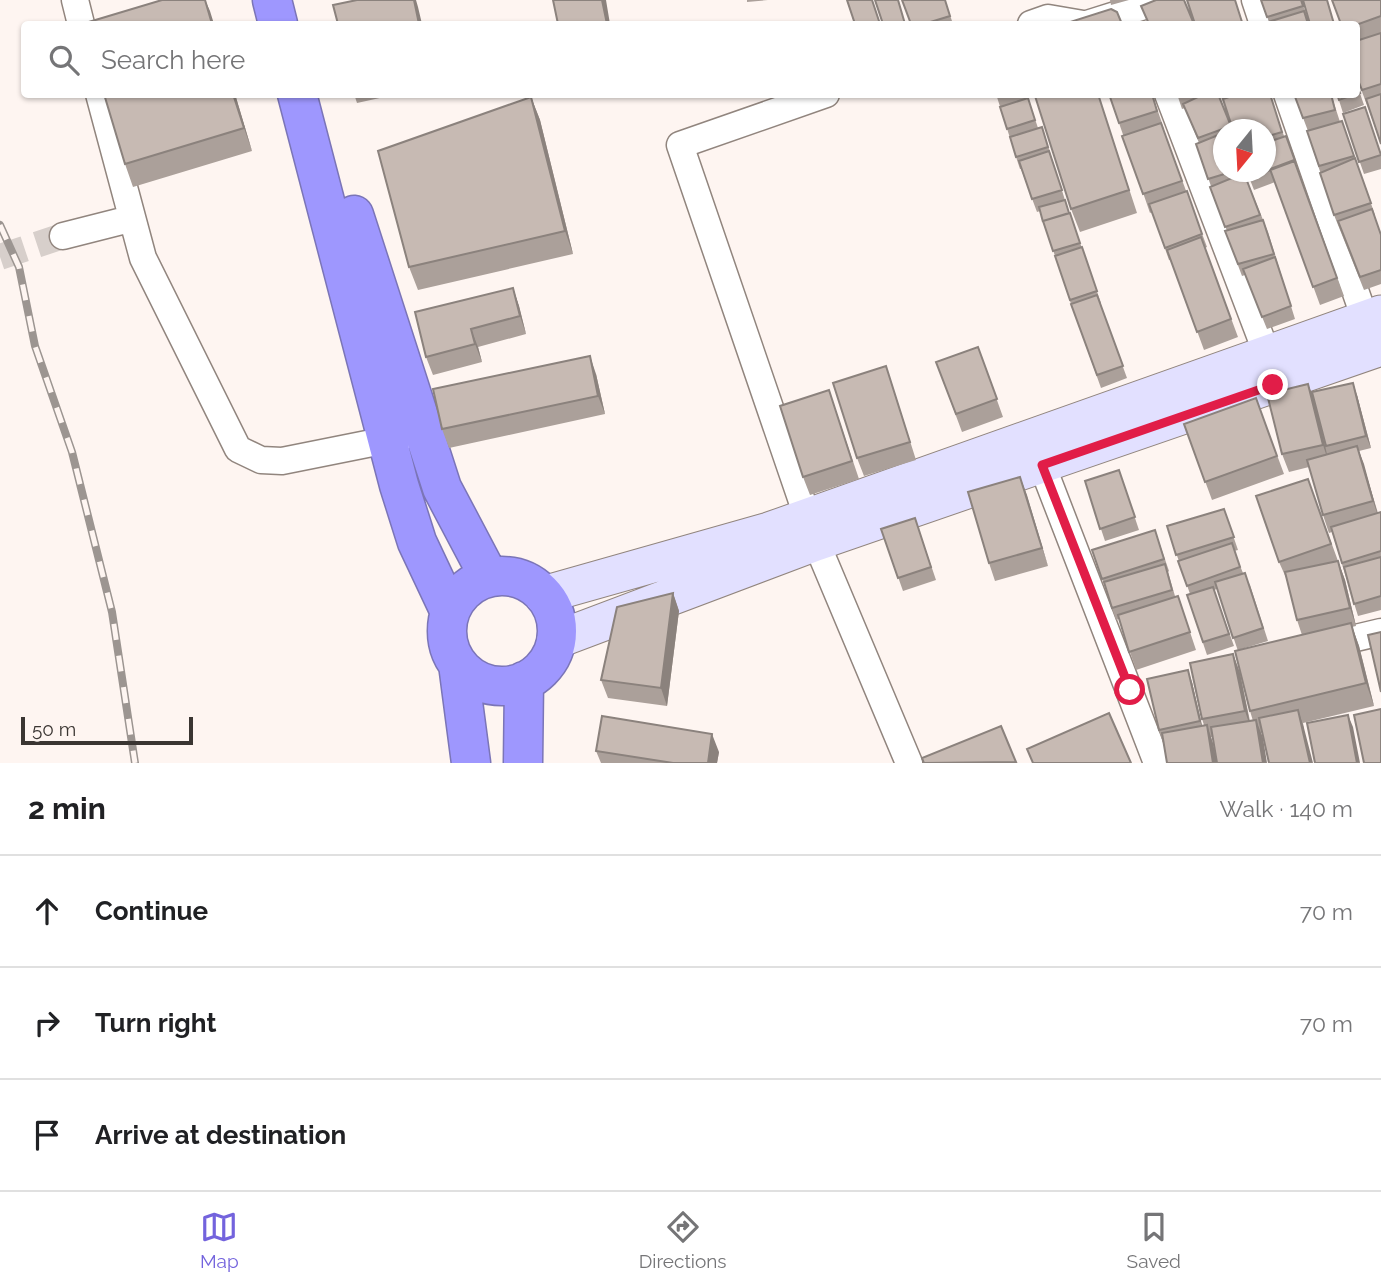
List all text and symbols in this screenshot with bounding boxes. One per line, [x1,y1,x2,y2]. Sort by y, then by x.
search box [21,21,1360,98]
icon: search [45,41,83,79]
text: Search here [101,45,245,75]
north arrow [1213,119,1276,182]
route end [1257,369,1288,400]
route start [1114,674,1145,705]
scale bar [21,714,192,746]
text: 50 m [32,718,76,740]
text: 2 min [28,791,106,826]
text: Walk · 140 m [1220,795,1353,822]
icon: ahead [28,892,66,930]
text: Continue [95,896,208,926]
text: 70 m [1300,898,1353,925]
icon: right [28,1004,66,1042]
text: Turn right [95,1008,216,1038]
text: 70 m [1300,1010,1353,1037]
icon: arrive [28,1116,66,1154]
text: Arrive at destination [95,1120,346,1150]
tab: Map [200,1208,239,1272]
tab: Directions [639,1208,727,1272]
tab: Saved [1127,1208,1181,1272]

